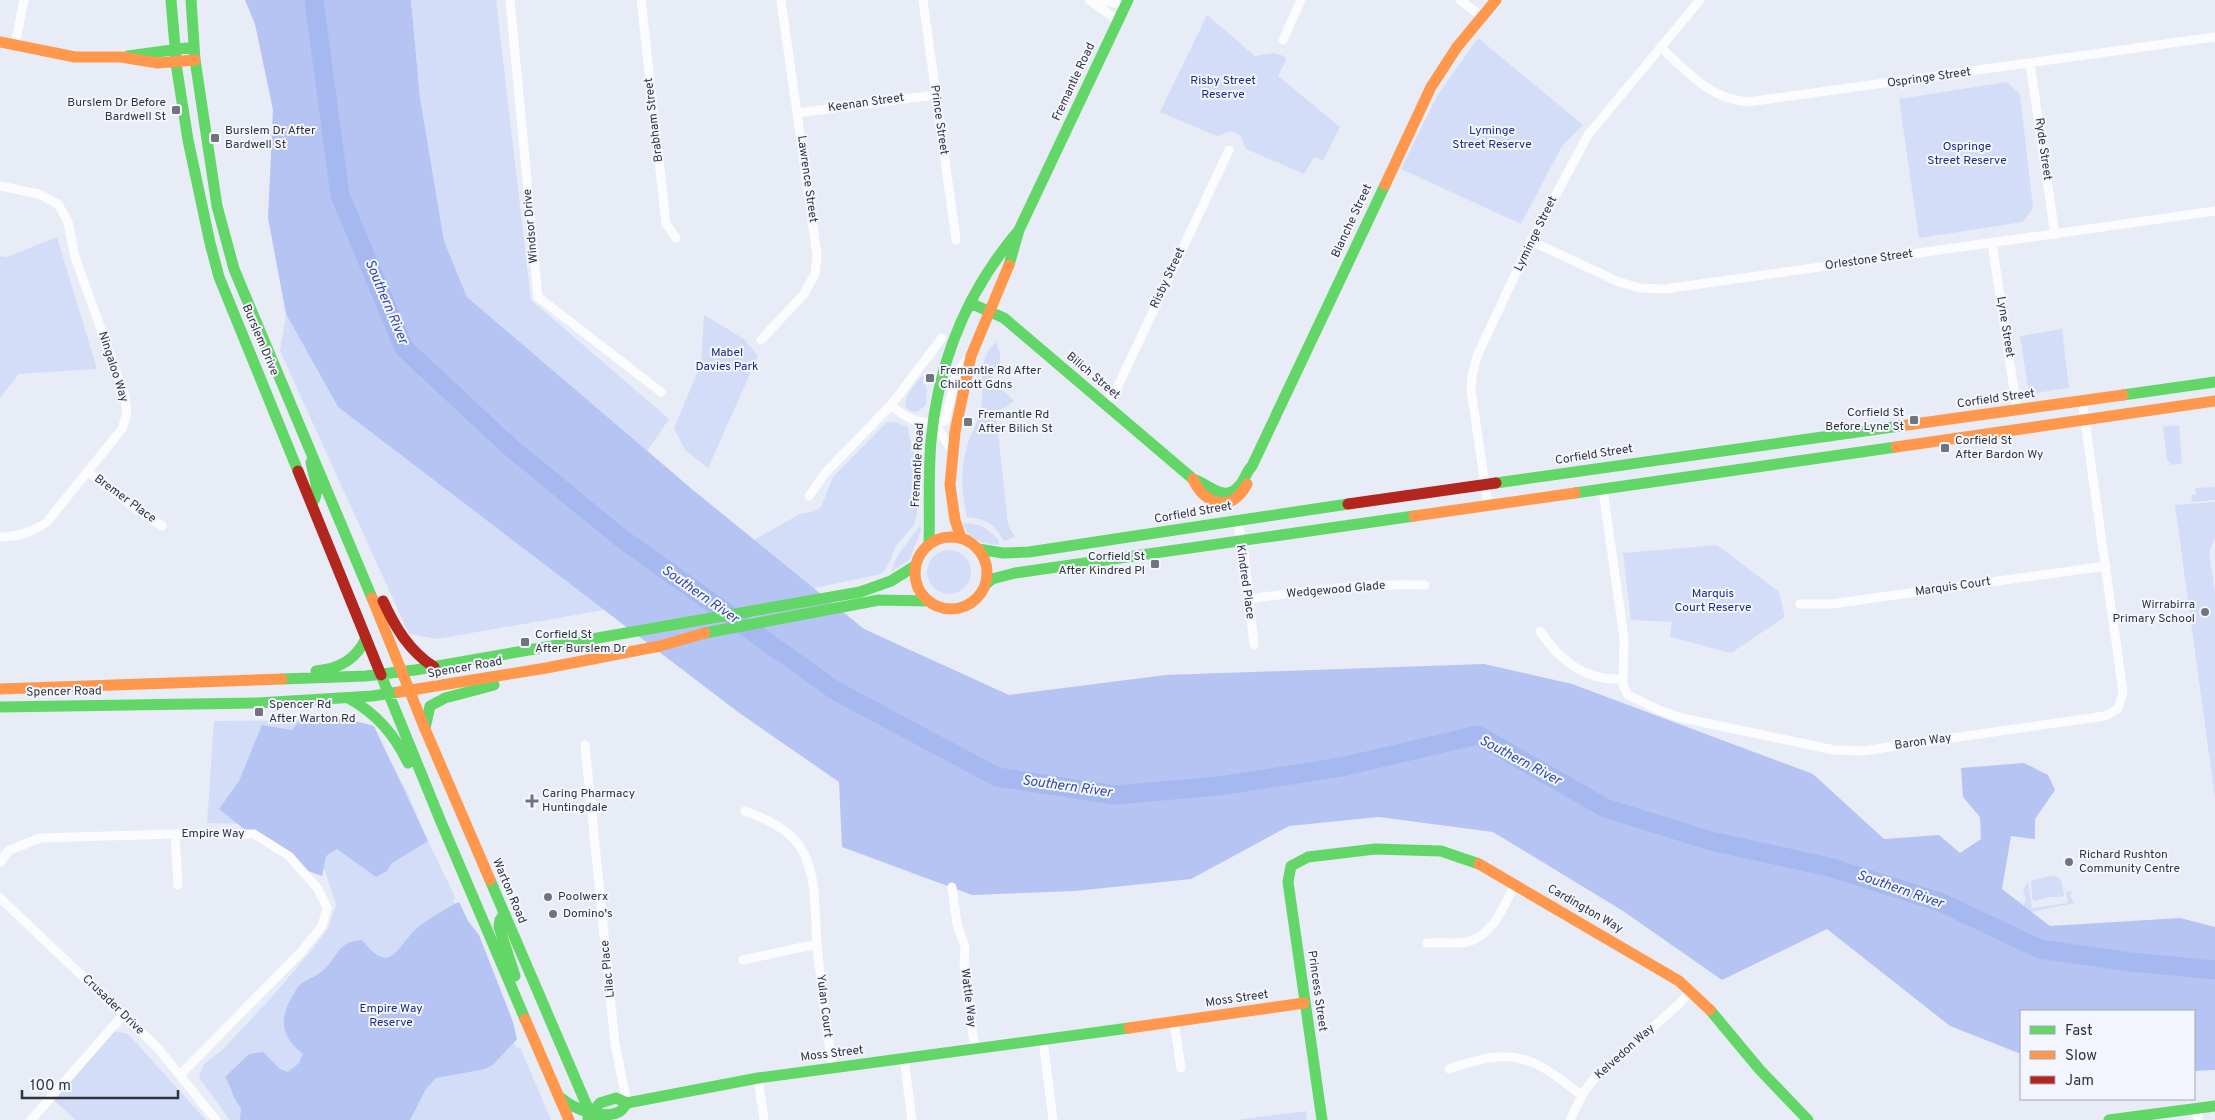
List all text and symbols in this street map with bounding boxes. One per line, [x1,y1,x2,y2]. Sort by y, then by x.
street label: Fremantle Road [1049,40,1099,124]
street label: Ospringe Street [1886,64,1972,92]
park label: Risby Street Reserve [1190,73,1256,103]
street label: Brabham Street [641,77,667,163]
street label: Prince Street [926,84,952,156]
street label: Keenan Street [827,90,905,116]
place label: Burslem Dr Before Bardwell St [67,95,166,125]
marker: Burslem Dr Before Bardwell St [170,104,182,116]
street label: Ryde Street [2031,117,2055,181]
place label: Burslem Dr After Bardwell St [225,123,316,153]
park label: Lyminge Street Reserve [1452,123,1532,153]
marker: Burslem Dr After Bardwell St [209,132,221,144]
street label: Lawrence Street [793,134,821,224]
park label: Ospringe Street Reserve [1927,139,2007,169]
street label: Blanche Street [1328,182,1376,260]
street label: Windsor Drive [520,188,542,264]
street label: Lyminge Street [1511,194,1561,274]
street label: Risby Street [1147,245,1189,311]
street label: Orlestone Street [1824,246,1914,274]
water label: Southern River [361,257,412,348]
street label: Lyne Street [1992,295,2018,359]
street label: Burslem Drive [238,302,282,378]
street label: Ningaloo Way [94,330,132,404]
park label: Mabel Davies Park [695,345,759,375]
street label: Bilich Street [1063,349,1123,403]
place label: Fremantle Rd After Chilcott Gdns [940,363,1042,393]
marker: Fremantle Rd After Chilcott Gdns [924,372,936,384]
street label: Corfield Street [1956,386,2036,412]
place label: Corfield St Before Lyne St [1825,405,1904,435]
place label: Fremantle Rd After Bilich St [978,407,1053,437]
marker: Corfield St Before Lyne St [1908,414,1920,426]
marker: Fremantle Rd After Bilich St [962,416,974,428]
street label: Fremantle Road [908,422,928,508]
place label: Corfield St After Bardon Wy [1955,433,2043,463]
street label: Corfield Street [1554,441,1634,469]
marker: Corfield St After Bardon Wy [1939,442,1951,454]
street label: Bremer Place [91,471,159,527]
street label: Corfield Street [1153,498,1233,528]
street label: Kindred Place [1232,544,1258,620]
place label: Corfield St After Kindred Pl [1058,549,1145,579]
marker: Corfield St After Kindred Pl [1149,558,1161,570]
water label: Southern River [658,562,743,629]
street label: Marquis Court [1914,574,1992,600]
street label: Wedgewood Glade [1286,578,1386,602]
park label: Marquis Court Reserve [1675,586,1751,616]
place label: Wirrabirra Primary School [2113,597,2195,627]
marker: Wirrabirra Primary School [2199,606,2211,618]
place label: Corfield St After Burslem Dr [535,627,626,657]
marker: Corfield St After Burslem Dr [519,636,531,648]
street label: Spencer Road [426,654,504,682]
street label: Spencer Road [26,683,102,701]
place label: Spencer Rd After Warton Rd [269,697,356,727]
marker: Spencer Rd After Warton Rd [253,706,265,718]
street label: Baron Way [1894,730,1952,754]
water label: Southern River [1476,732,1565,790]
water label: Southern River [1021,772,1115,802]
place label: Caring Pharmacy Huntingdale [542,786,635,816]
marker: Caring Pharmacy Huntingdale [526,795,538,807]
street label: Empire Way [181,826,245,842]
place label: Richard Rushton Community Centre [2079,847,2180,877]
street label: Warton Road [488,856,530,926]
marker: Richard Rushton Community Centre [2063,856,2075,868]
water label: Southern River [1855,867,1947,913]
street label: Cardington Way [1544,881,1626,937]
place label: Poolwerx [558,889,608,905]
marker: Poolwerx [542,891,554,903]
place label: Domino's [563,906,613,922]
marker: Domino's [547,908,559,920]
street label: Lilac Place [597,939,619,999]
street label: Princess Street [1303,949,1331,1033]
street label: Wattle Way [956,968,980,1028]
street label: Crusader Drive [79,971,147,1039]
street label: Yulan Court [812,973,836,1039]
street label: Moss Street [1205,987,1269,1011]
park label: Empire Way Reserve [359,1001,423,1031]
legend [2020,1010,2195,1100]
street label: Kelvedon Way [1592,1021,1658,1083]
text: Fast [2065,1022,2093,1041]
street label: Moss Street [800,1042,864,1066]
text: Slow [2065,1047,2097,1066]
scale bar [22,1068,179,1100]
text: Jam [2065,1072,2094,1091]
text: 100 m [30,1077,71,1096]

